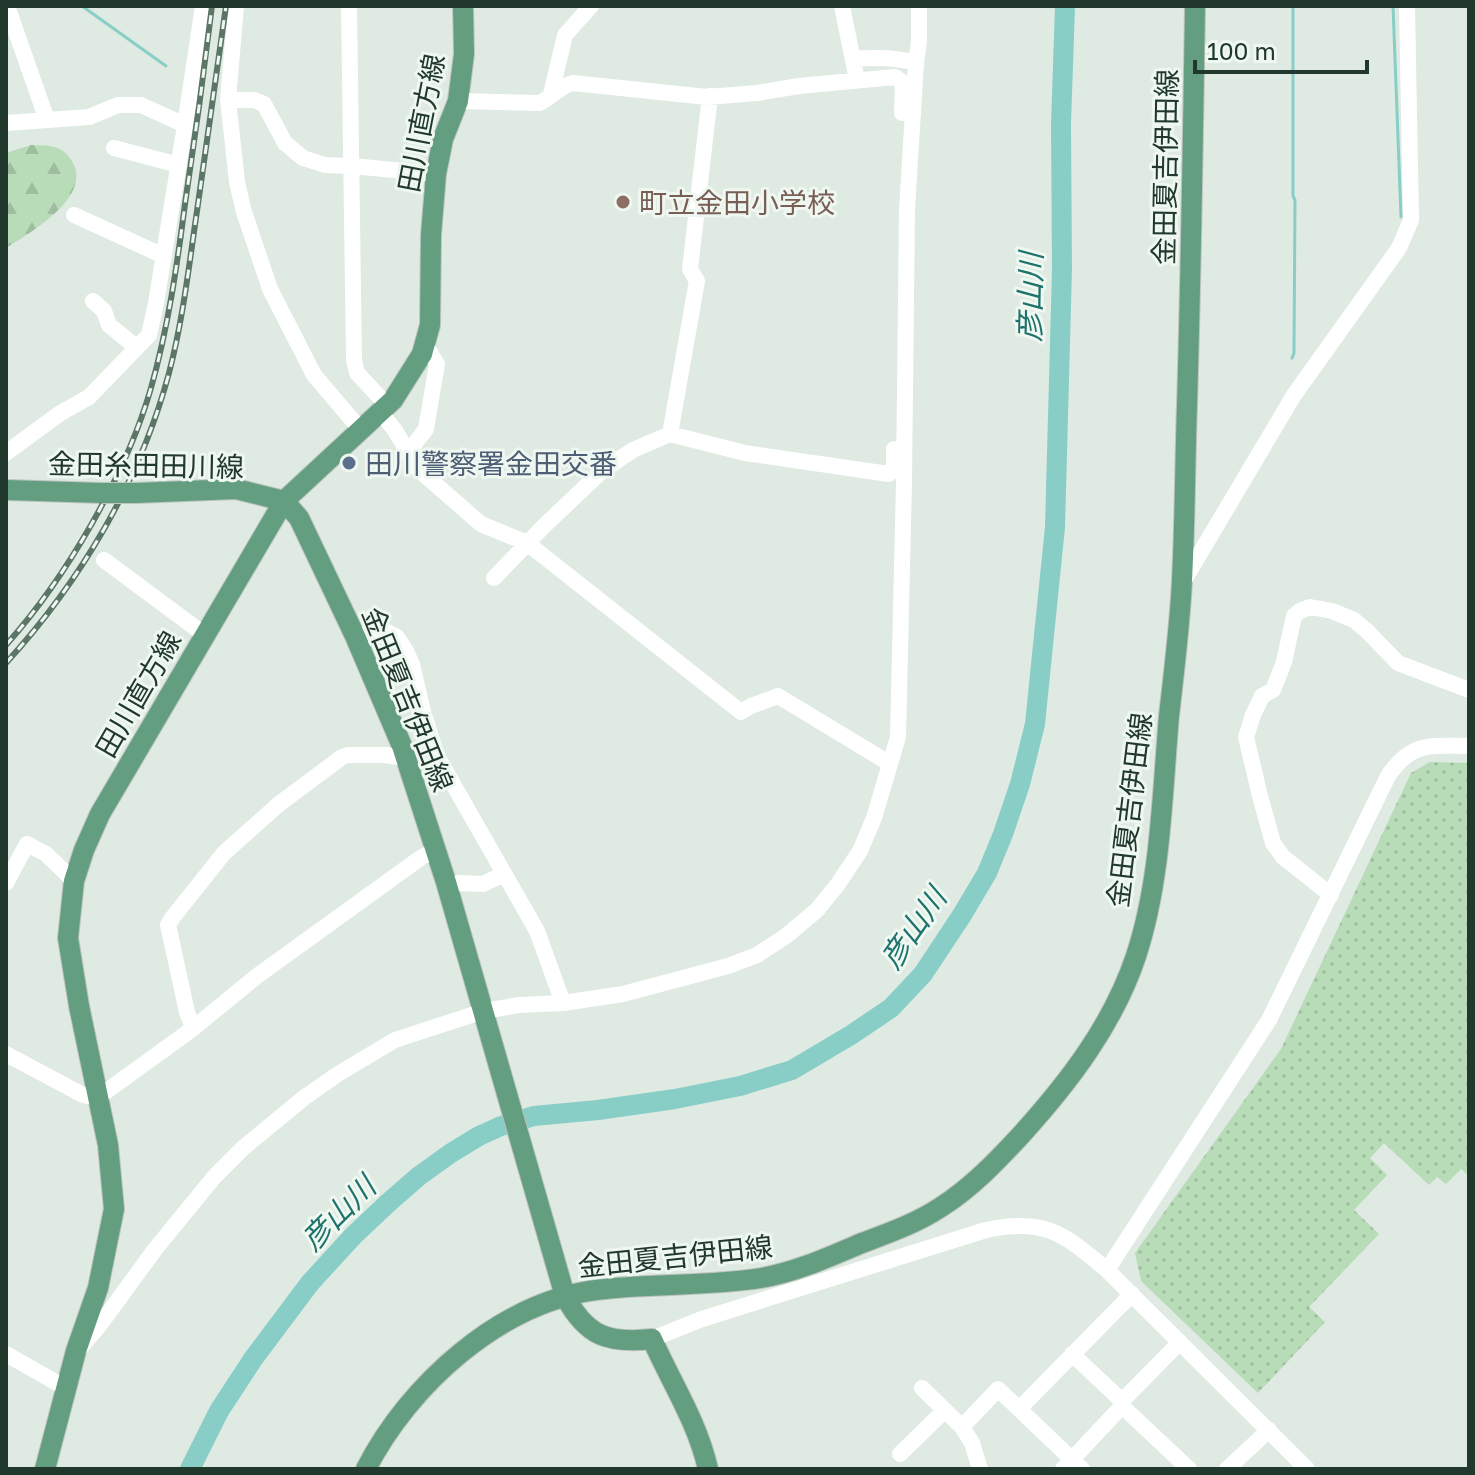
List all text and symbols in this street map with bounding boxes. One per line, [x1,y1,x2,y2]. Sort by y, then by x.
scale bar [1195,24,1367,74]
text: 100 m [1207,36,1276,65]
street label: 田川直方線 [391,51,451,195]
street label: 金田夏吉伊田線 [1147,69,1183,265]
place label: 町立金田小学校 [639,186,835,219]
marker: 町立金田小学校 [614,193,632,211]
water label: 彦山川 [1011,249,1049,342]
street label: 金田糸田田川線 [48,447,244,483]
place label: 田川警察署金田交番 [365,447,617,480]
marker: 田川警察署金田交番 [340,454,358,472]
street label: 金田夏吉伊田線 [356,602,460,796]
street label: 田川直方線 [89,625,187,763]
street label: 金田夏吉伊田線 [1101,711,1157,909]
water label: 彦山川 [872,878,955,975]
water label: 彦山川 [293,1166,385,1258]
street label: 金田夏吉伊田線 [576,1229,774,1283]

